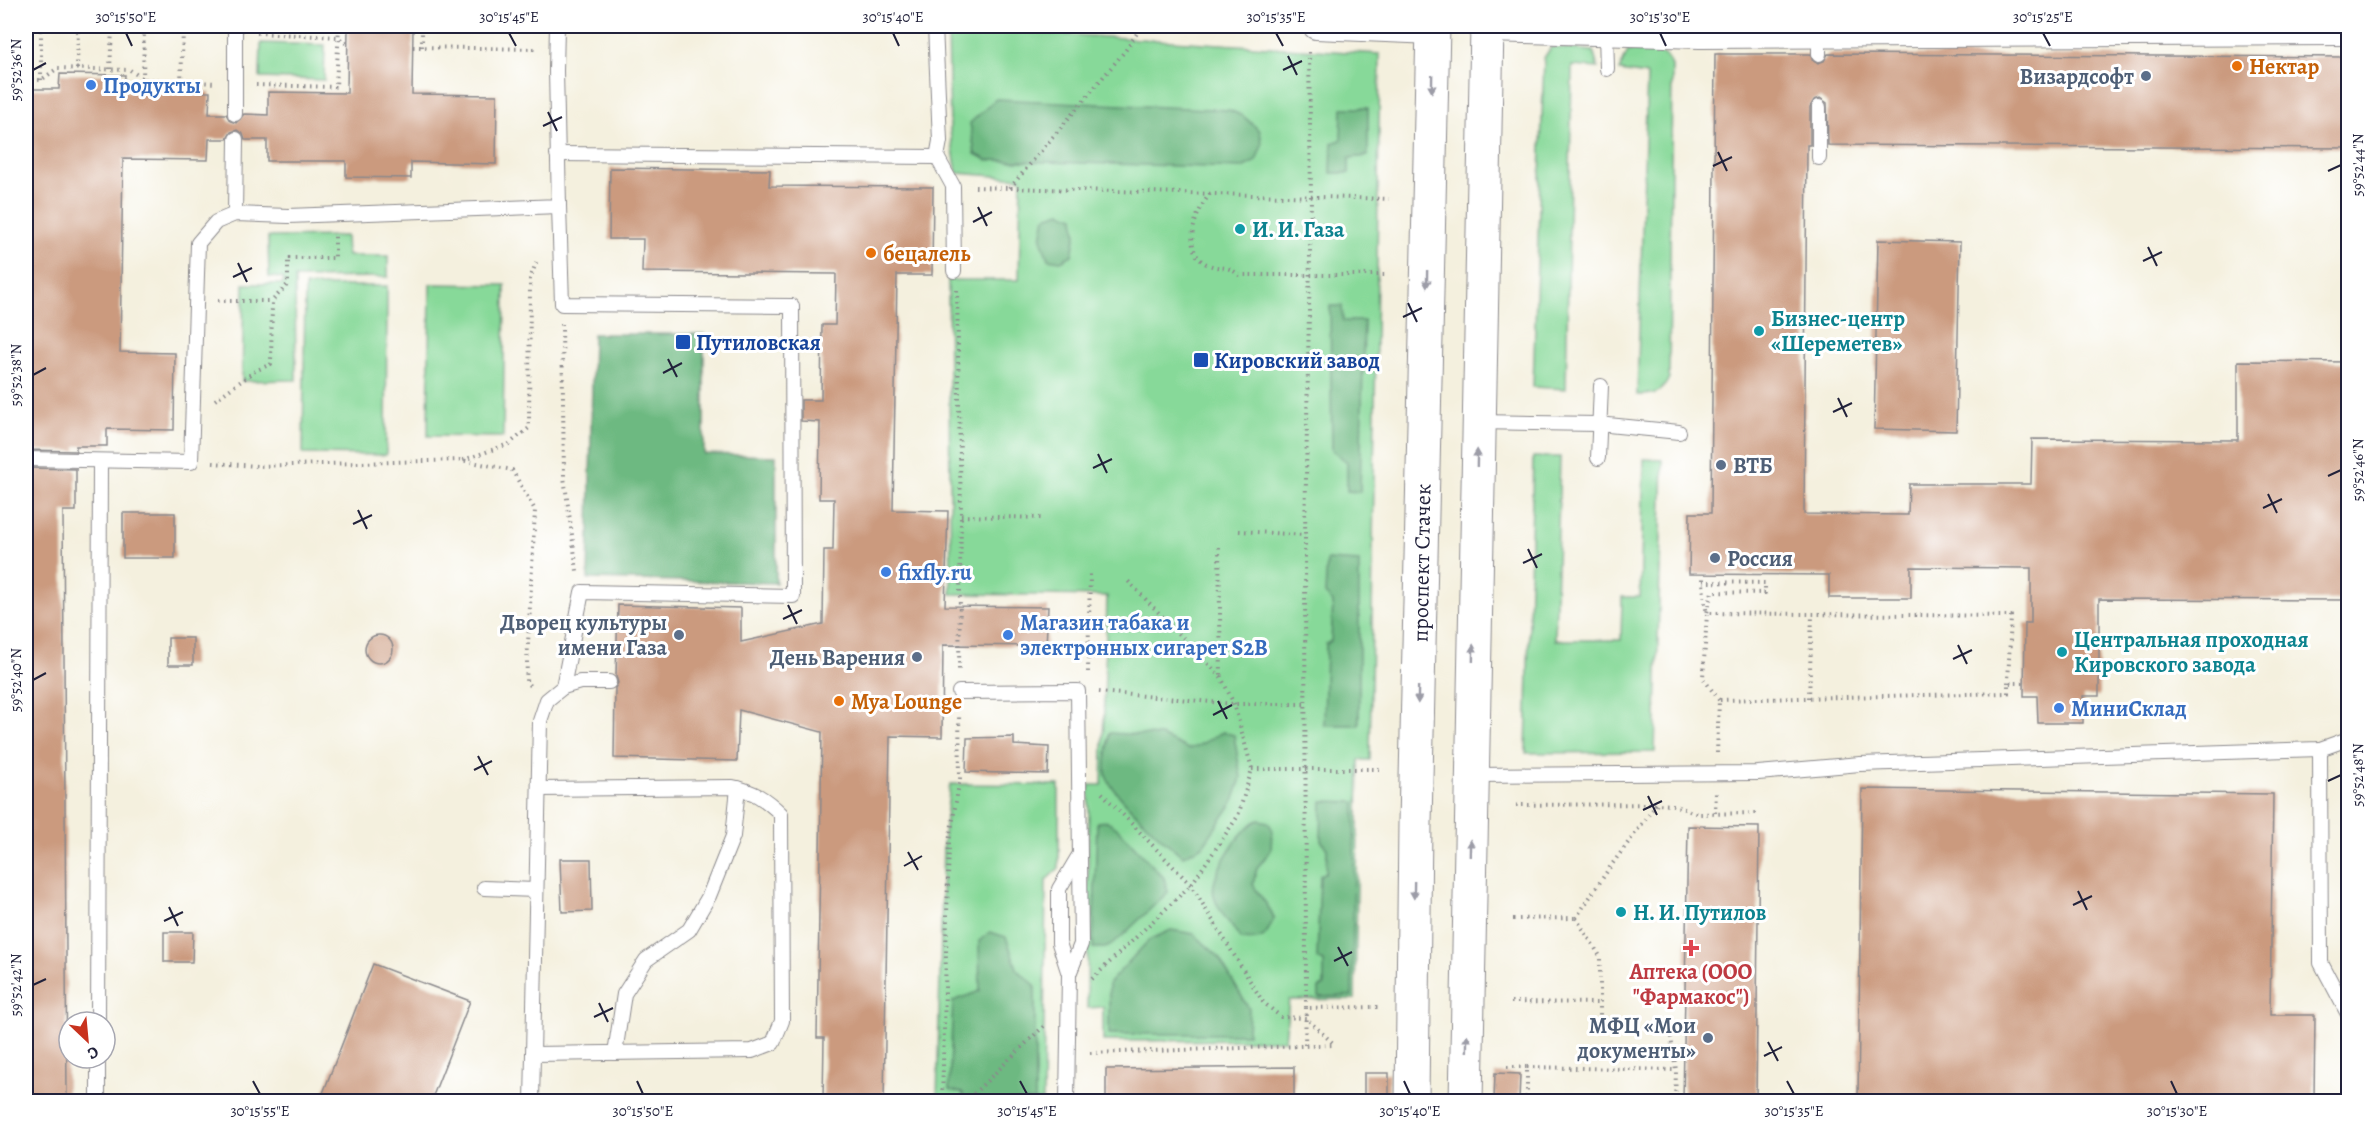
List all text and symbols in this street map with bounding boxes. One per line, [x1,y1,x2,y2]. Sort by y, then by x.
text: 30°15'50"E [96,7,156,27]
text: 30°15'45"E [479,7,539,27]
text: 30°15'40"E [862,7,924,27]
text: 30°15'35"E [1246,7,1306,27]
text: 30°15'30"E [1630,7,1690,27]
text: 30°15'25"E [2013,7,2073,27]
text: 59°52'36"N [6,39,26,101]
place label: Нектар [2249,52,2320,82]
marker: Нектар [2230,59,2244,73]
place label: Визардсофт [2019,62,2134,92]
marker: Визардсофт [2139,69,2153,83]
place label: Продукты [103,71,201,101]
one-way arrow [1427,74,1437,93]
marker: Продукты [84,78,98,92]
text: 59°52'44"N [2348,133,2368,196]
place label: И. И. Газа [1252,215,1345,245]
marker: И. И. Газа [1233,222,1247,236]
place label: бецалель [883,239,970,269]
marker: бецалель [864,246,878,260]
one-way arrow [1423,269,1432,288]
place label: Бизнес-центр «Шереметев» [1771,304,1905,359]
marker: Бизнес-центр «Шереметев» [1752,324,1766,338]
place label: Путиловская [696,328,821,358]
marker: Путиловская [674,333,692,351]
text: 59°52'38"N [6,343,26,406]
place label: Кировский завод [1214,346,1380,376]
marker: Кировский завод [1192,351,1210,369]
text: 59°52'46"N [2348,438,2368,502]
one-way arrow [1472,449,1481,468]
place label: ВТБ [1733,451,1773,481]
marker: ВТБ [1714,458,1728,472]
street label: проспект Стачек [1406,484,1438,643]
place label: Россия [1727,544,1793,574]
marker: Россия [1708,551,1722,565]
place label: fixfly.ru [898,558,973,588]
marker: fixfly.ru [879,565,893,579]
place label: Дворец культуры имени Газа [500,608,668,663]
place label: Магазин табака и электронных сигарет S2B [1020,608,1268,663]
place label: Центральная проходная Кировского завода [2074,625,2309,680]
marker: Дворец культуры имени Газа [672,628,686,642]
marker: Магазин табака и электронных сигарет S2B [1001,628,1015,642]
place label: День Варения [770,643,905,673]
one-way arrow [1468,644,1478,663]
marker: Центральная проходная Кировского завода [2055,645,2069,659]
text: 59°52'40"N [6,648,26,712]
marker: День Варения [910,650,924,664]
one-way arrow [1413,686,1423,705]
place label: Mya Lounge [851,687,962,717]
marker: Mya Lounge [832,694,846,708]
place label: МиниСклад [2071,694,2187,724]
marker: МиниСклад [2052,701,2066,715]
text: 59°52'48"N [2348,743,2368,807]
one-way arrow [1465,839,1475,858]
one-way arrow [1410,881,1419,900]
place label: Н. И. Путилов [1633,898,1767,928]
marker: Н. И. Путилов [1614,905,1628,919]
marker: Аптека (ООО "Фармакос") [1684,941,1698,955]
text: 59°52'42"N [6,953,26,1017]
place label: Аптека (ООО "Фармакос") [1629,957,1753,1012]
north arrow [57,1010,117,1070]
place label: МФЦ «Мои документы» [1577,1011,1696,1066]
marker: МФЦ «Мои документы» [1701,1031,1715,1045]
one-way arrow [1463,1034,1472,1053]
text: С [84,1041,102,1065]
text: 30°15'55"E [230,1101,290,1121]
text: 30°15'50"E [613,1101,673,1121]
text: 30°15'45"E [997,1101,1057,1121]
text: 30°15'40"E [1379,1101,1441,1121]
text: 30°15'35"E [1764,1101,1824,1121]
text: 30°15'30"E [2147,1101,2207,1121]

